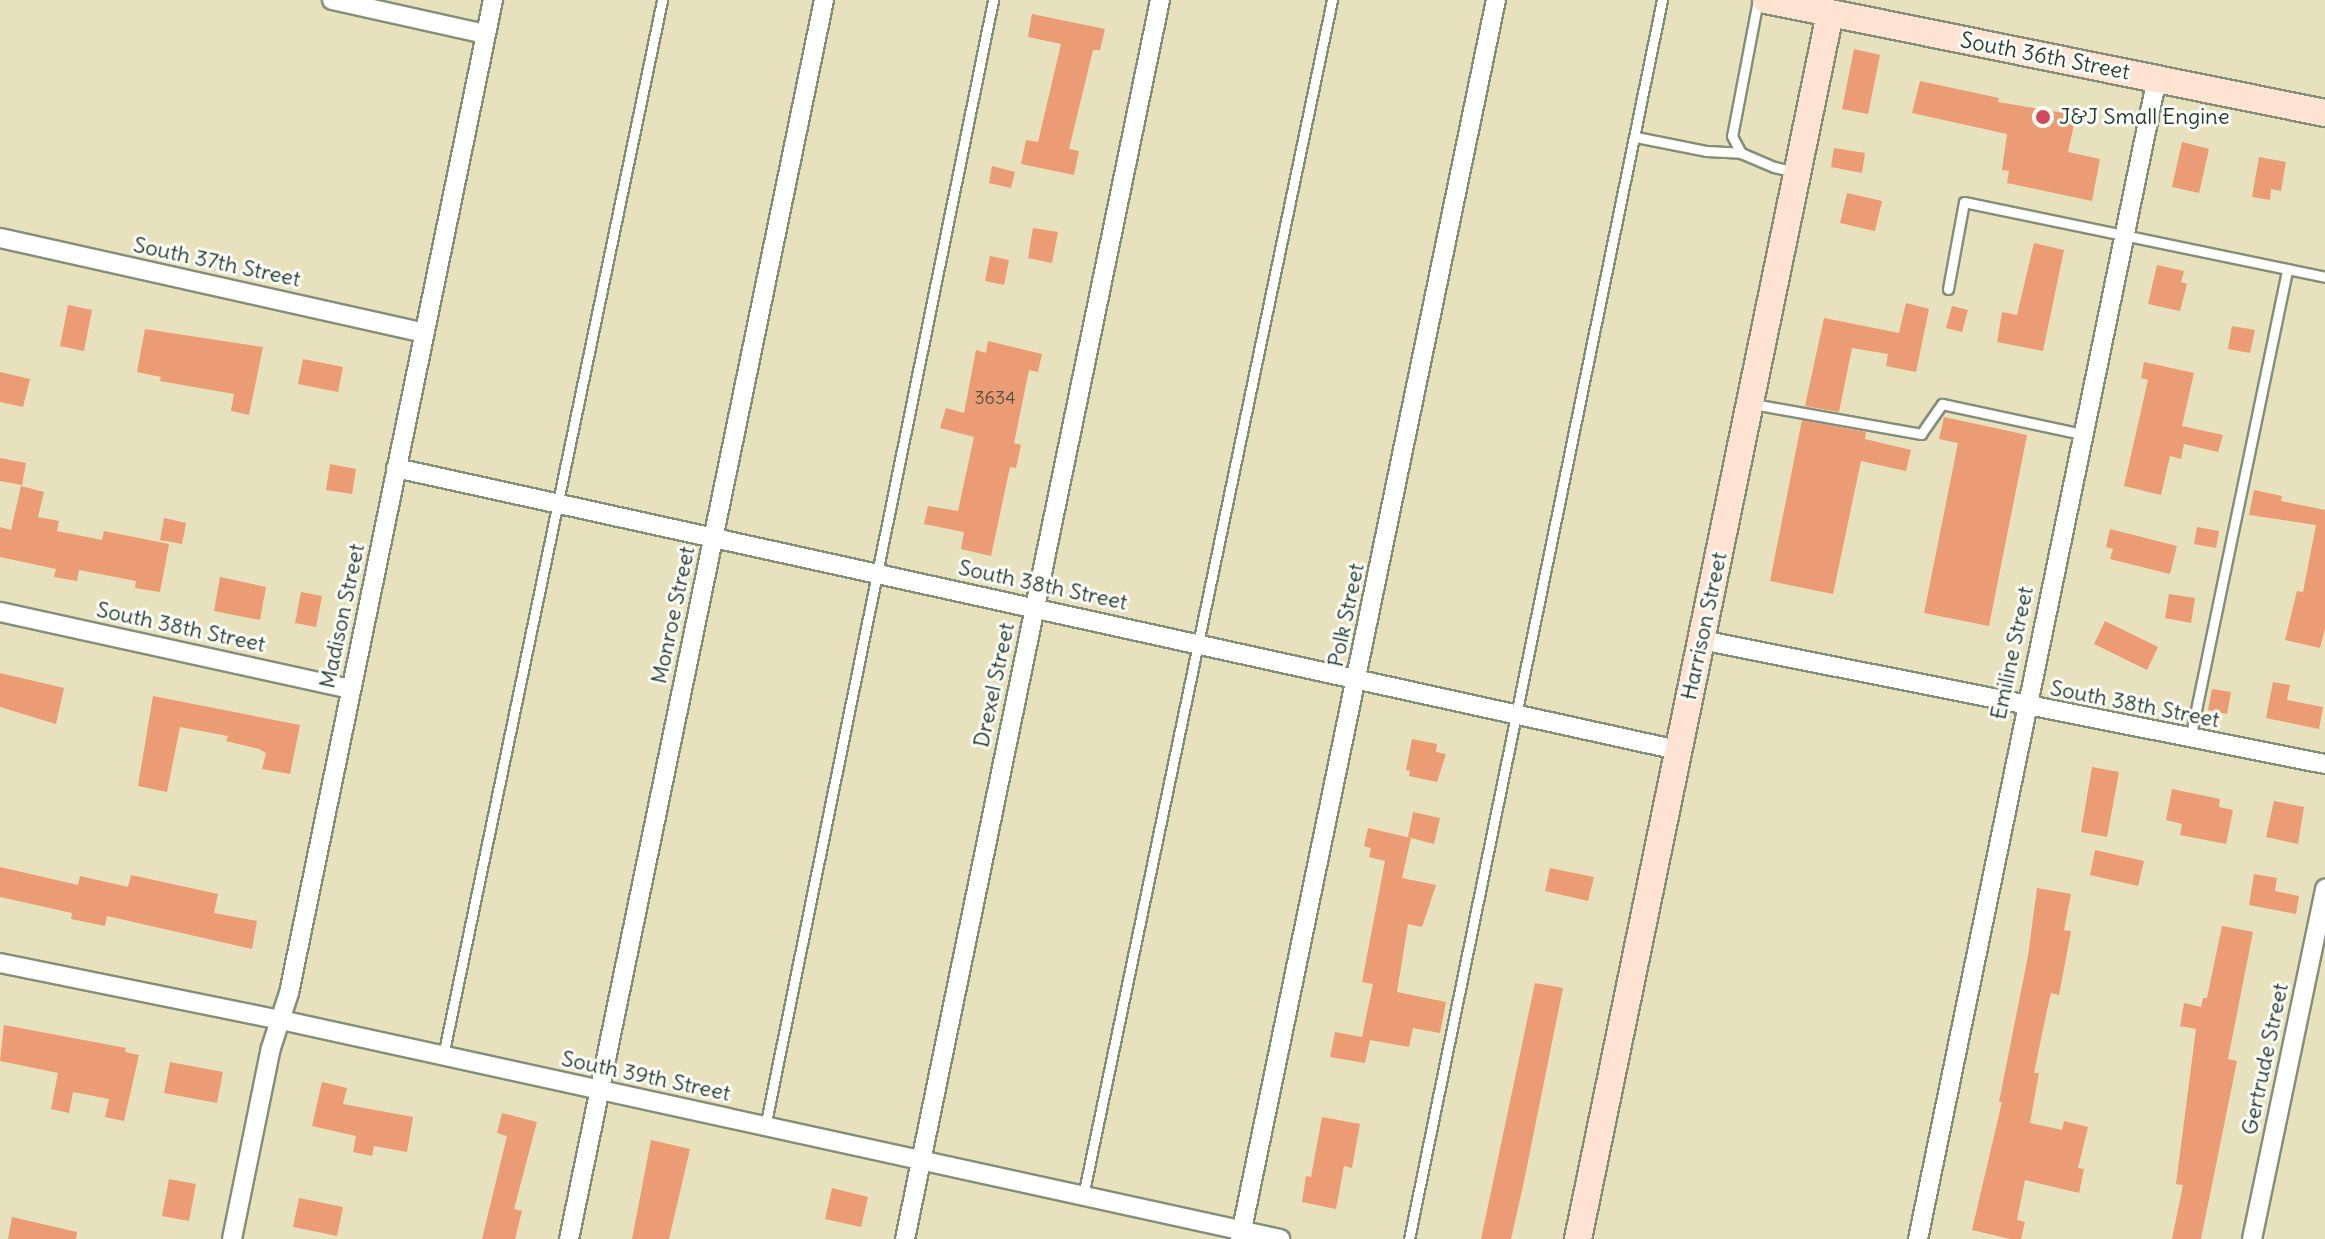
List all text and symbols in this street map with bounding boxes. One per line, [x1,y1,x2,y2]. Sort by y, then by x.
street label: South 36th Street [1958,27,2132,85]
place label: J&J Small Engine [2059,104,2230,130]
marker: J&J Small Engine [2034,108,2052,126]
street label: South 37th Street [131,231,303,293]
house number: 3634 [974,387,1016,409]
street label: Madison Street [314,541,370,691]
street label: Monroe Street [646,544,700,686]
street label: Harrison Street [1675,550,1733,702]
street label: South 38th Street [956,554,1130,616]
street label: Polk Street [1322,561,1370,669]
street label: Emiline Street [1985,584,2039,722]
street label: South 38th Street [94,596,268,658]
street label: Drexel Street [968,620,1020,750]
street label: South 38th Street [2048,675,2222,733]
street label: Gertrude Street [2236,981,2294,1137]
street label: South 39th Street [559,1045,733,1107]

